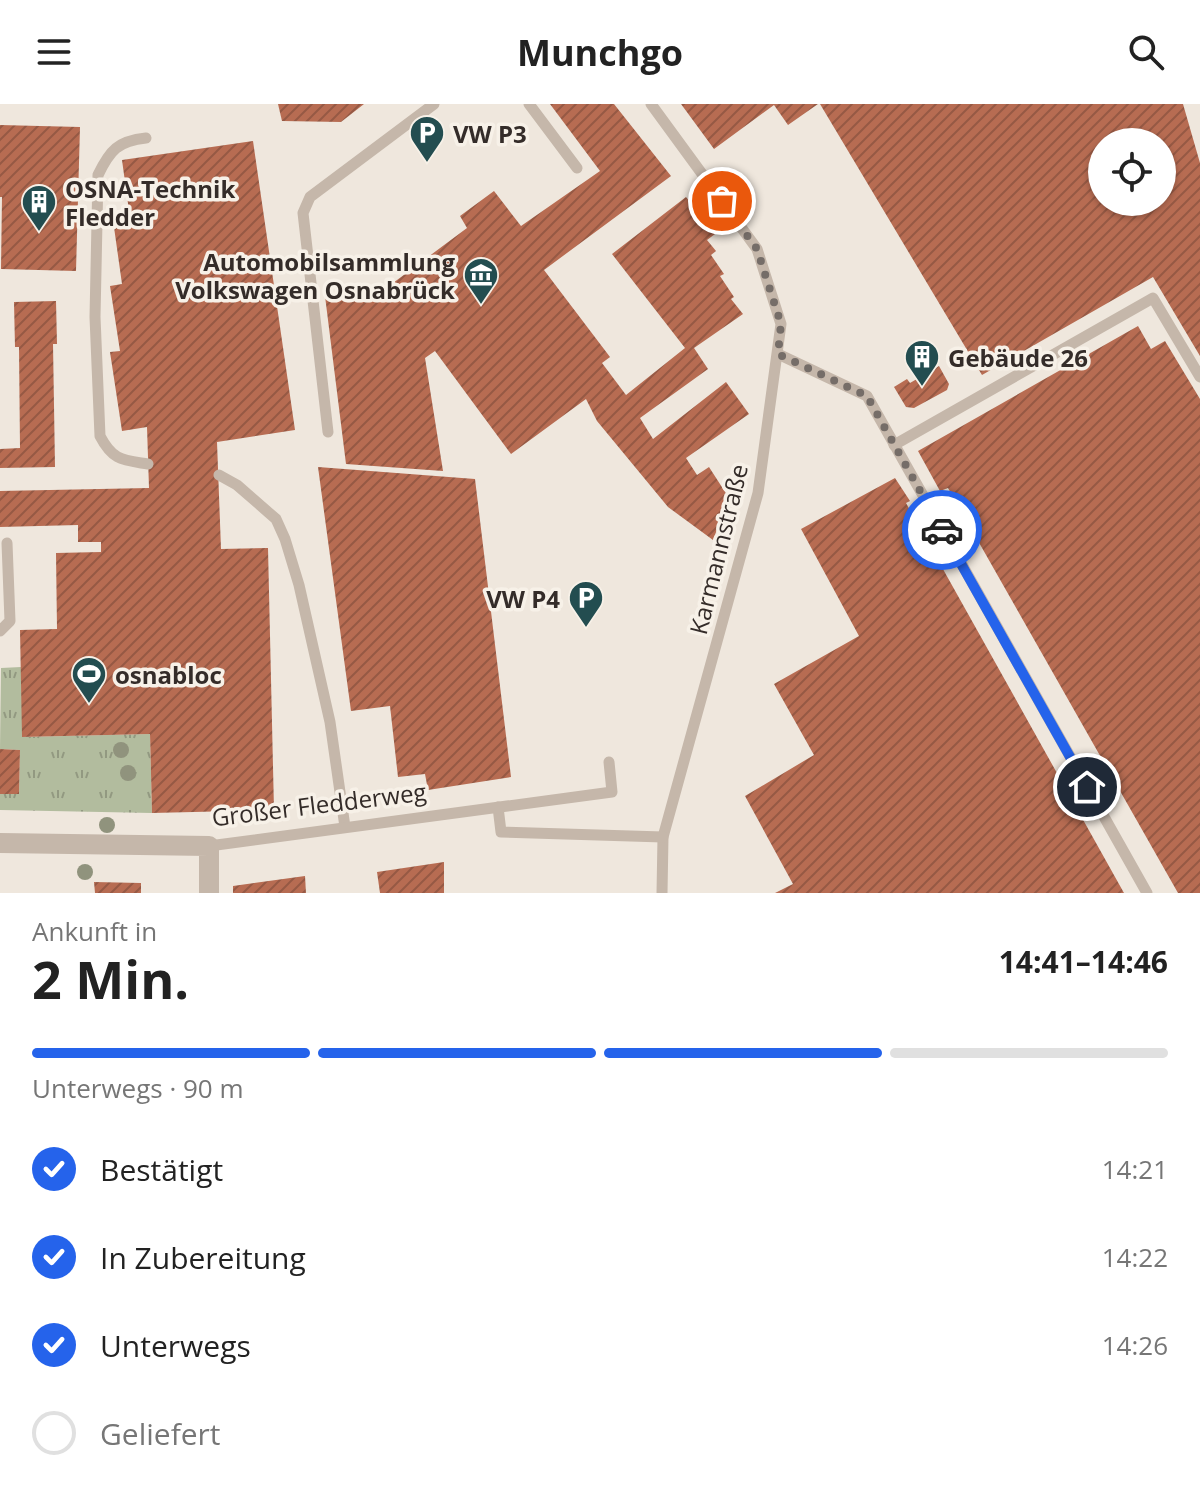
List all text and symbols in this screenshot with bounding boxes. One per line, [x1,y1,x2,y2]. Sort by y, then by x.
text: Munchgo [517,28,683,77]
icon: menu [32,30,76,74]
icon: search [1124,30,1168,74]
parking icon: VW P3 [408,114,446,164]
place label: VW P3 [453,117,527,150]
map controls [1088,128,1176,216]
button: locate [1088,128,1176,216]
pin [688,167,756,235]
place label: OSNA-Technik Fledder [65,172,235,233]
icon: bag [700,179,744,223]
building icon: OSNA-Technik Fledder [20,183,58,233]
place label: Automobilsammlung Volkswagen Osnabrück [175,245,455,306]
museum icon: Automobilsammlung Volkswagen Osnabrück [462,256,500,306]
building icon: Gebäude 26 [903,338,941,388]
place label: Gebäude 26 [948,341,1088,374]
street label: Karmannstraße [681,460,755,638]
courier [902,490,982,570]
icon: car [920,508,964,552]
parking icon: VW P4 [567,579,605,629]
place label: VW P4 [486,582,560,615]
sports icon: osnabloc [70,655,108,705]
place label: osnabloc [115,658,222,691]
pin [1053,753,1121,821]
icon: home [1065,765,1109,809]
street label: Großer Fledderweg [210,774,428,834]
text: Ankunft in [32,913,157,949]
text: 14:41–14:46 [999,941,1168,982]
text: 2 Min. [32,943,189,1014]
text: Unterwegs · 90 m [32,1070,244,1106]
icon: check [32,1147,76,1191]
text: Bestätigt [100,1149,223,1190]
text: 14:21 [1102,1151,1168,1187]
icon: check [32,1235,76,1279]
text: In Zubereitung [100,1237,306,1278]
text: 14:22 [1102,1239,1168,1275]
icon: check [32,1323,76,1367]
text: Unterwegs [100,1325,251,1366]
text: 14:26 [1102,1327,1168,1363]
text: Geliefert [100,1413,221,1454]

